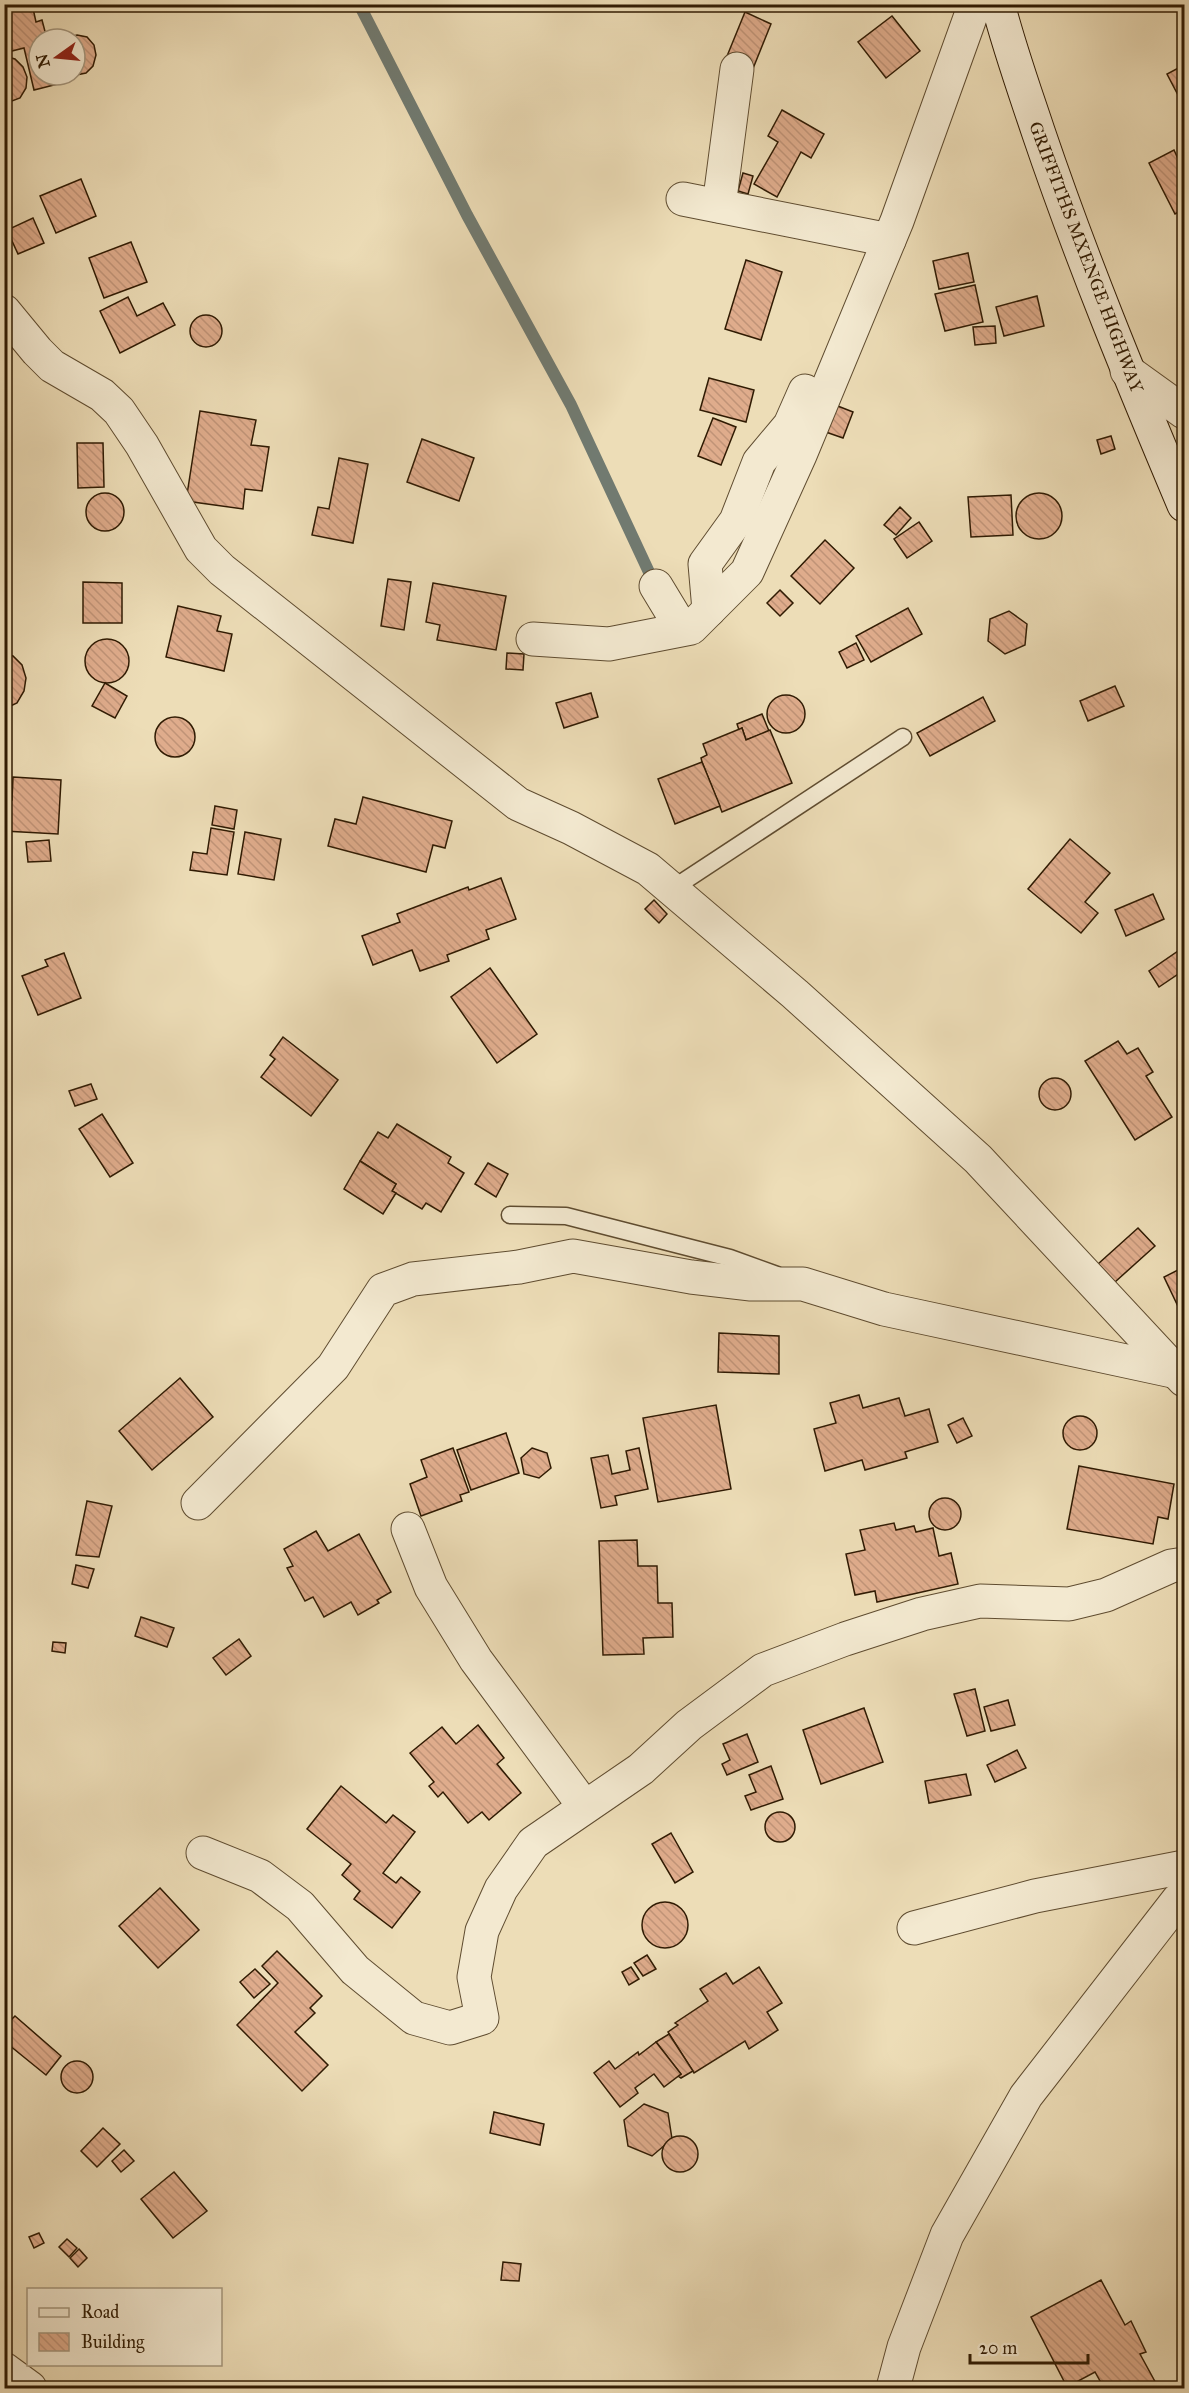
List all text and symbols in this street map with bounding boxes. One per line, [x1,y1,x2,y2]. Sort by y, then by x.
north arrow [27,27,87,87]
text: N [32,51,54,70]
street label: GRIFFITHS MXENGE HIGHWAY [1024,118,1148,396]
legend [27,2288,222,2366]
text: Road [81,2301,119,2323]
scale bar [970,2327,1088,2365]
text: Building [81,2331,145,2354]
text: 20 m [979,2337,1017,2359]

